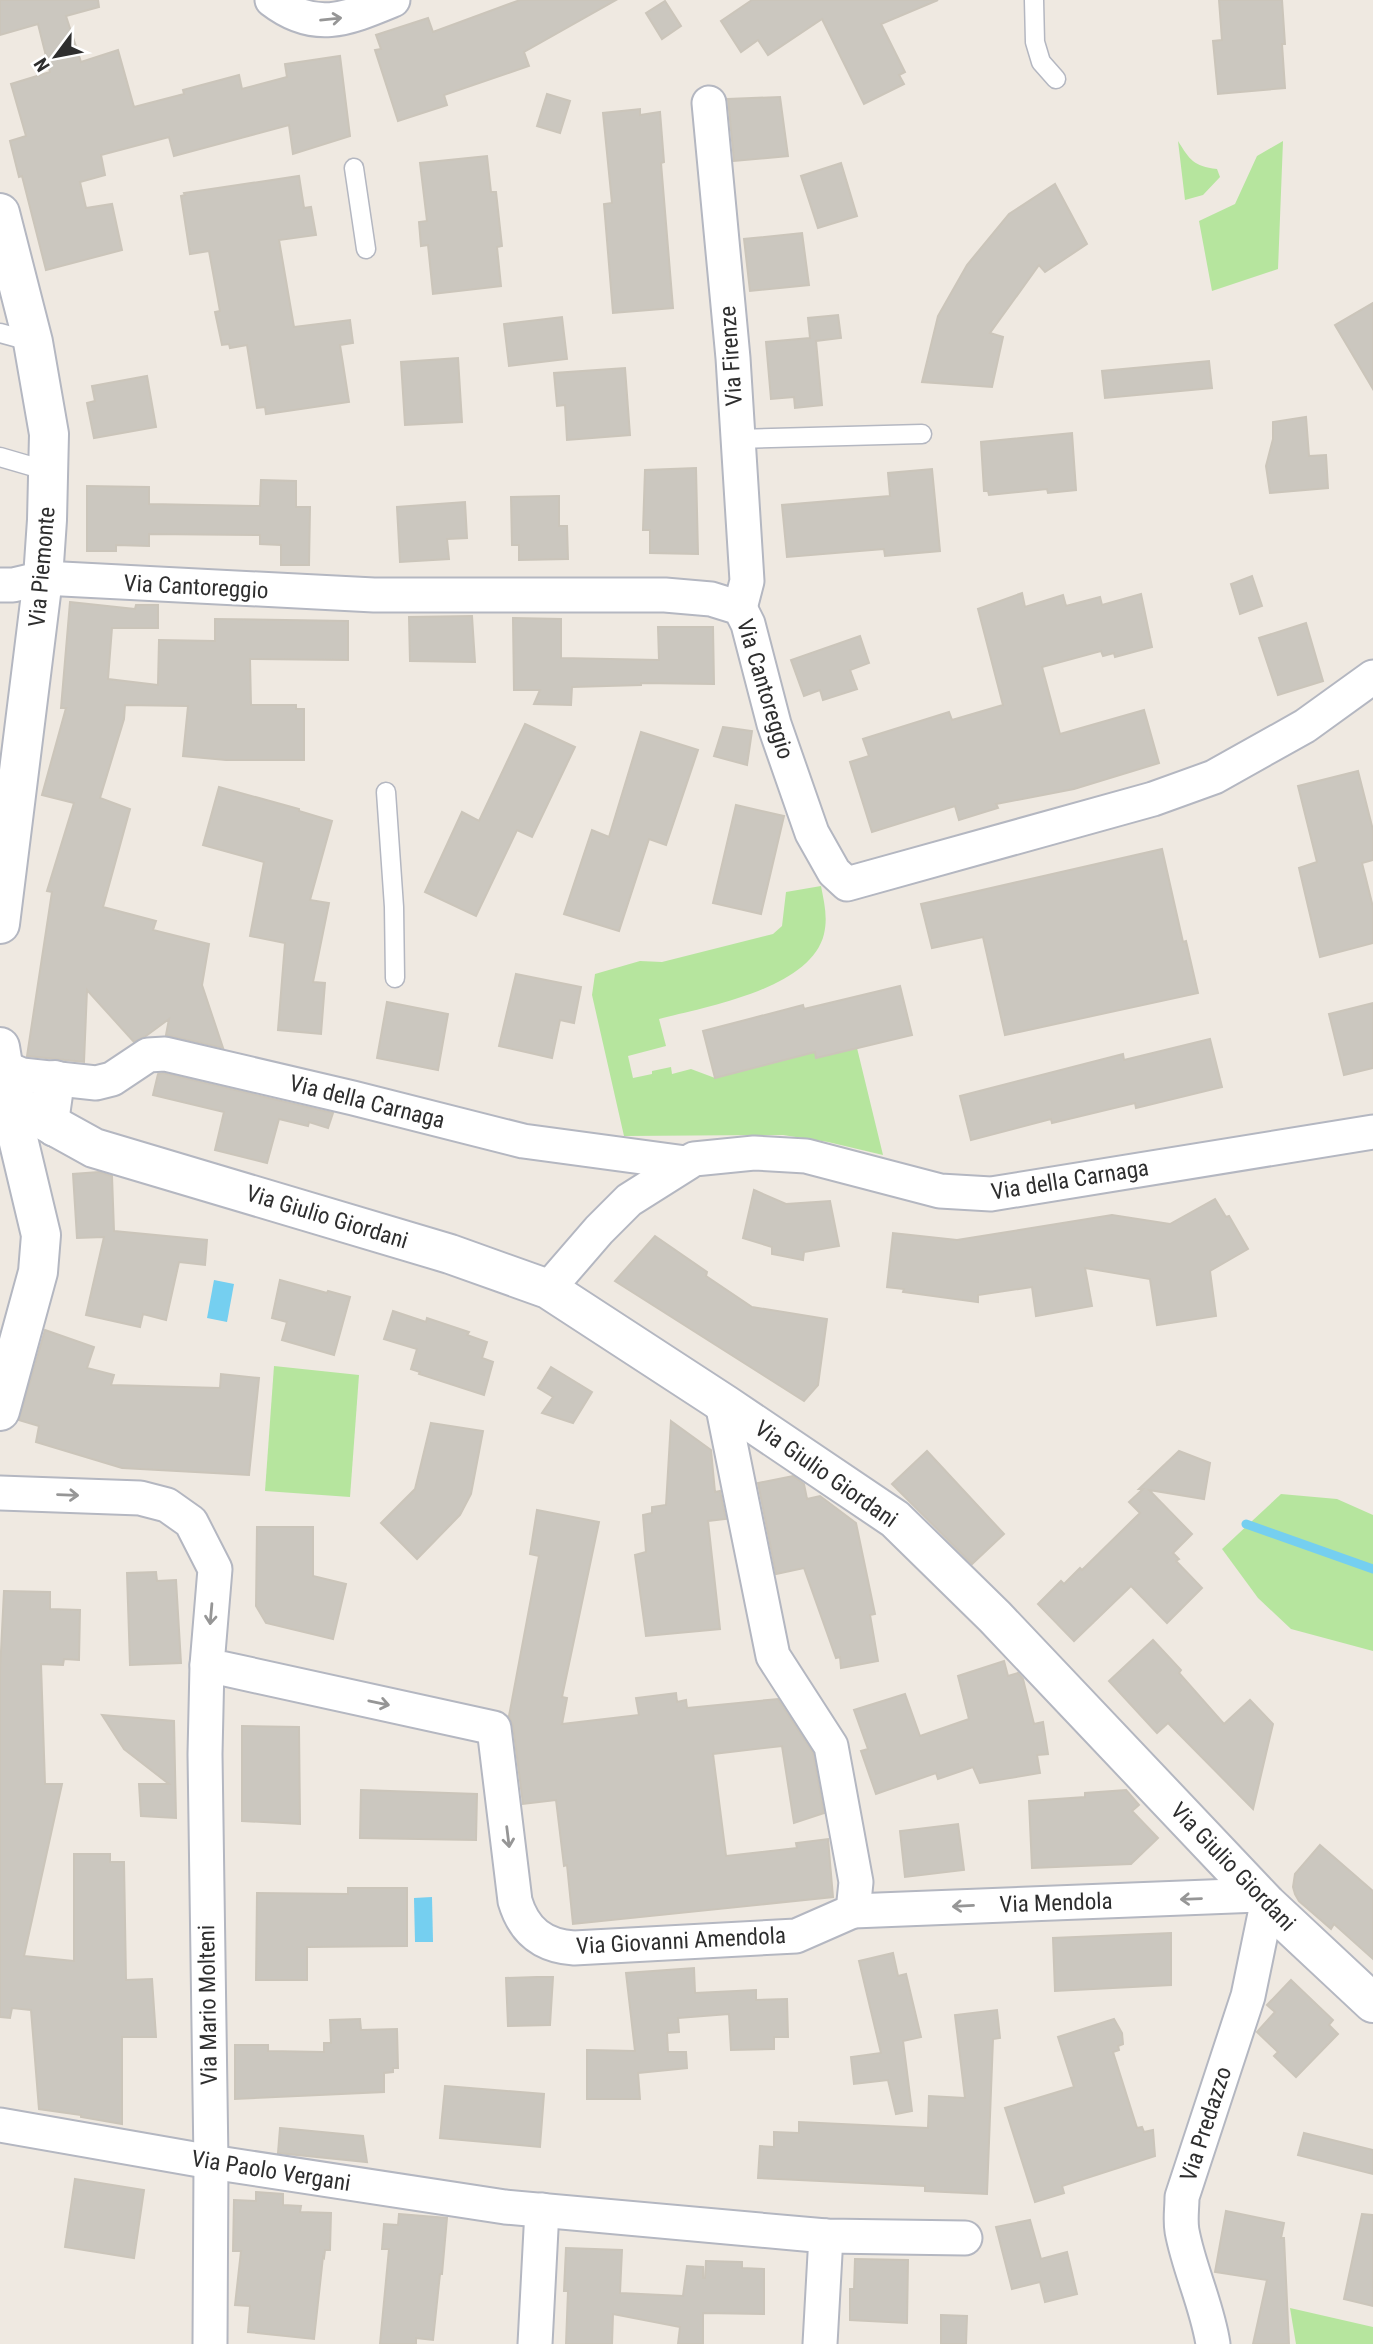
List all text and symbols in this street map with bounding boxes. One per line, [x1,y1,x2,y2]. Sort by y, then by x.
one-way arrow [320,13,342,26]
north arrow [21,21,91,91]
text: N [29,54,55,76]
street label: Via Firenze [714,305,748,407]
street label: Via Piemonte [23,506,61,628]
street label: Via Cantoreggio [123,570,269,604]
street label: Via Cantoreggio [731,616,799,762]
street label: Via della Carnaga [287,1070,447,1134]
street label: Via della Carnaga [989,1154,1151,1206]
street label: Via Giulio Giordani [243,1180,411,1254]
street label: Via Giulio Giordani [749,1415,903,1533]
one-way arrow [56,1489,79,1502]
one-way arrow [204,1602,217,1625]
one-way arrow [367,1697,390,1710]
street label: Via Giulio Giordani [1165,1797,1301,1937]
one-way arrow [501,1826,514,1848]
street label: Via Mendola [999,1888,1113,1918]
one-way arrow [1179,1892,1202,1905]
one-way arrow [952,1900,975,1913]
street label: Via Giovanni Amendola [575,1922,787,1960]
street label: Via Mario Molteni [193,1925,223,2085]
street label: Via Predazzo [1175,2063,1237,2185]
street label: Via Paolo Vergani [190,2145,352,2197]

